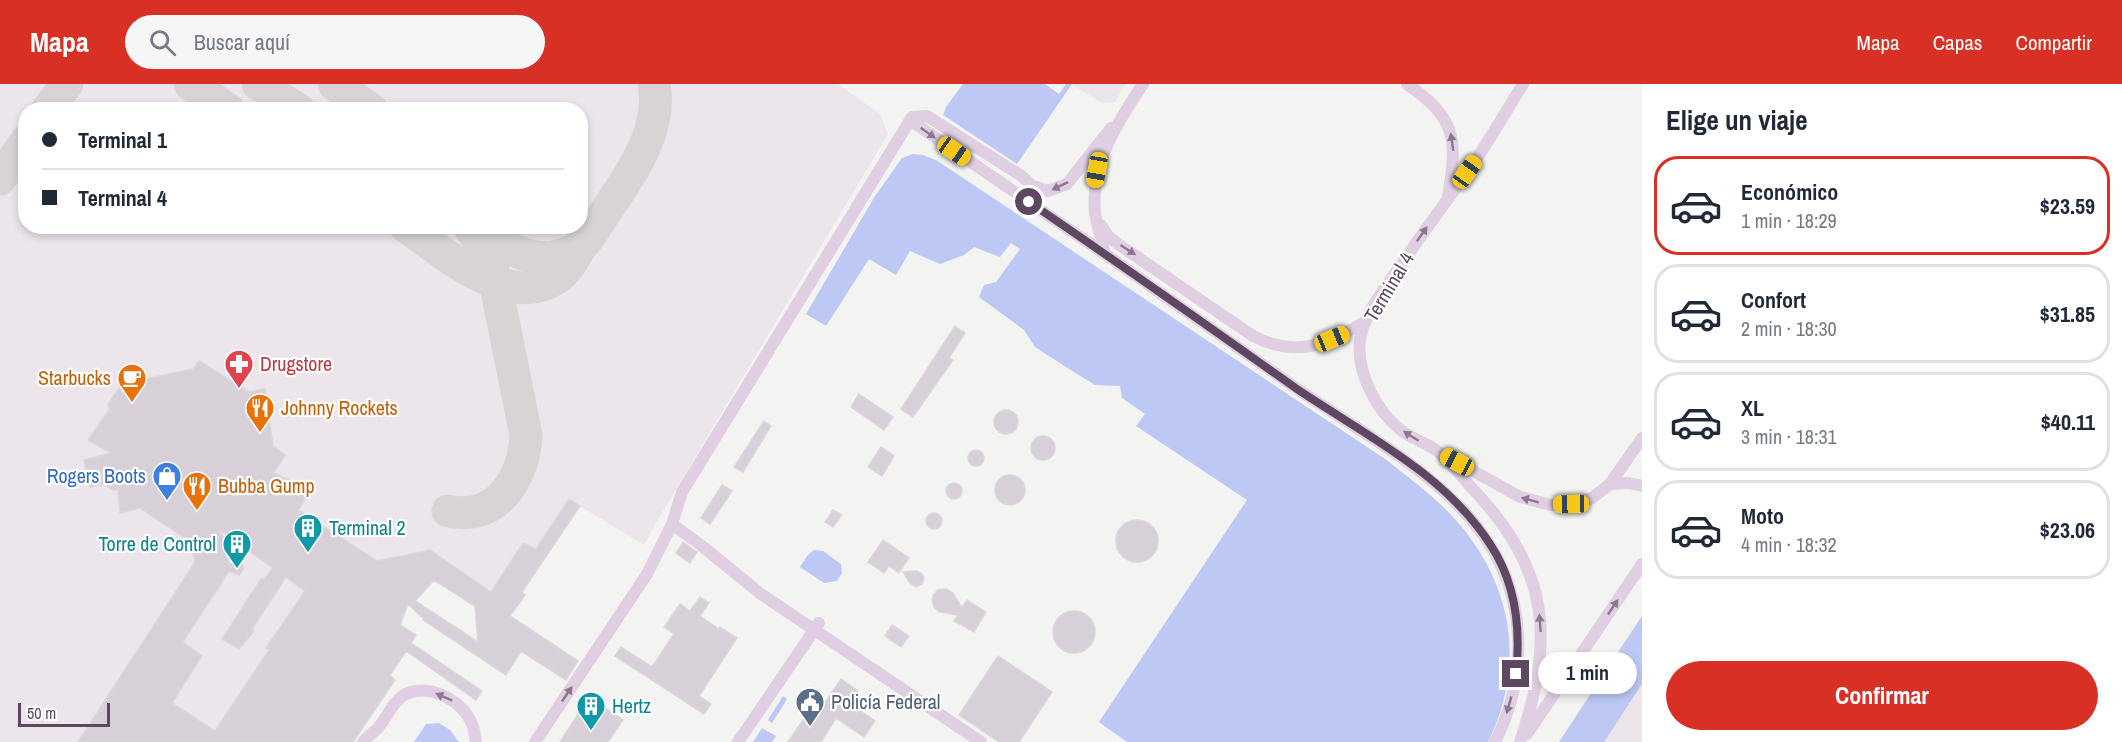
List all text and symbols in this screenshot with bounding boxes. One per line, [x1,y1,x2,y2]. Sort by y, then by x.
search box [125,15,545,69]
text: Mapa [30,23,89,61]
icon: search [146,26,179,59]
text: Buscar aquí [194,27,290,57]
text: Mapa [1857,28,1900,57]
text: Capas [1933,28,1982,57]
text: Compartir [2015,28,2092,57]
text: Elige un viaje [1666,102,1808,138]
text: Terminal 1 [78,125,167,155]
one-way arrow [920,127,936,138]
car [934,133,974,169]
one-way arrow [1447,133,1456,152]
car [1085,151,1109,189]
car [1449,152,1485,192]
text: Económico [1741,177,1838,207]
icon: car [1669,179,1723,233]
one-way arrow [1052,181,1069,190]
text: Terminal 4 [78,183,167,213]
route start [1015,188,1042,215]
text: $23.59 [2040,191,2095,221]
text: 1 min · 18:29 [1741,207,1837,234]
one-way arrow [1416,227,1428,243]
one-way arrow [1120,245,1136,256]
street label: Terminal 4 [1357,247,1420,327]
text: Confort [1741,285,1806,315]
icon: car [1669,287,1723,341]
text: $31.85 [2040,299,2095,329]
text: 2 min · 18:30 [1741,315,1837,342]
car [1312,324,1352,354]
pharmacy icon: Drugstore [223,348,255,390]
place label: Drugstore [260,350,332,377]
cafe icon: Starbucks [116,362,148,404]
place label: Starbucks [38,364,111,391]
restaurant icon: Johnny Rockets [244,392,276,434]
text: XL [1741,393,1764,423]
place label: Johnny Rockets [281,394,398,421]
icon: car [1669,395,1723,449]
text: $40.11 [2041,407,2095,437]
text: 3 min · 18:31 [1741,423,1837,450]
one-way arrow [1402,430,1419,441]
car [1437,446,1477,478]
shop icon: Rogers Boots [151,460,183,502]
place label: Rogers Boots [47,462,146,489]
restaurant icon: Bubba Gump [181,470,213,512]
place label: Bubba Gump [218,472,315,499]
one-way arrow [1521,495,1539,504]
car [1553,495,1589,513]
text: Moto [1741,501,1784,531]
icon: car [1669,503,1723,557]
building icon: Terminal 2 [292,512,324,554]
place label: Terminal 2 [329,514,406,541]
text: $23.06 [2040,515,2095,545]
building icon: Torre de Control [221,528,253,570]
place label: Torre de Control [98,530,216,557]
text: 4 min · 18:32 [1741,531,1837,558]
one-way arrow [1607,599,1619,615]
one-way arrow [1535,614,1545,633]
callout: 1 min [1537,653,1636,695]
text: 1 min [1566,659,1609,686]
route end [1502,660,1529,687]
button: Confirmar [1666,661,2098,730]
one-way arrow [562,685,573,702]
public building icon: Policía Federal [794,686,826,728]
place label: Policía Federal [831,688,941,715]
building icon: Hertz [575,690,607,732]
one-way arrow [434,692,452,702]
place label: Hertz [612,692,651,719]
one-way arrow [1504,696,1513,714]
scale bar [18,700,110,728]
text: 50 m [27,702,56,724]

